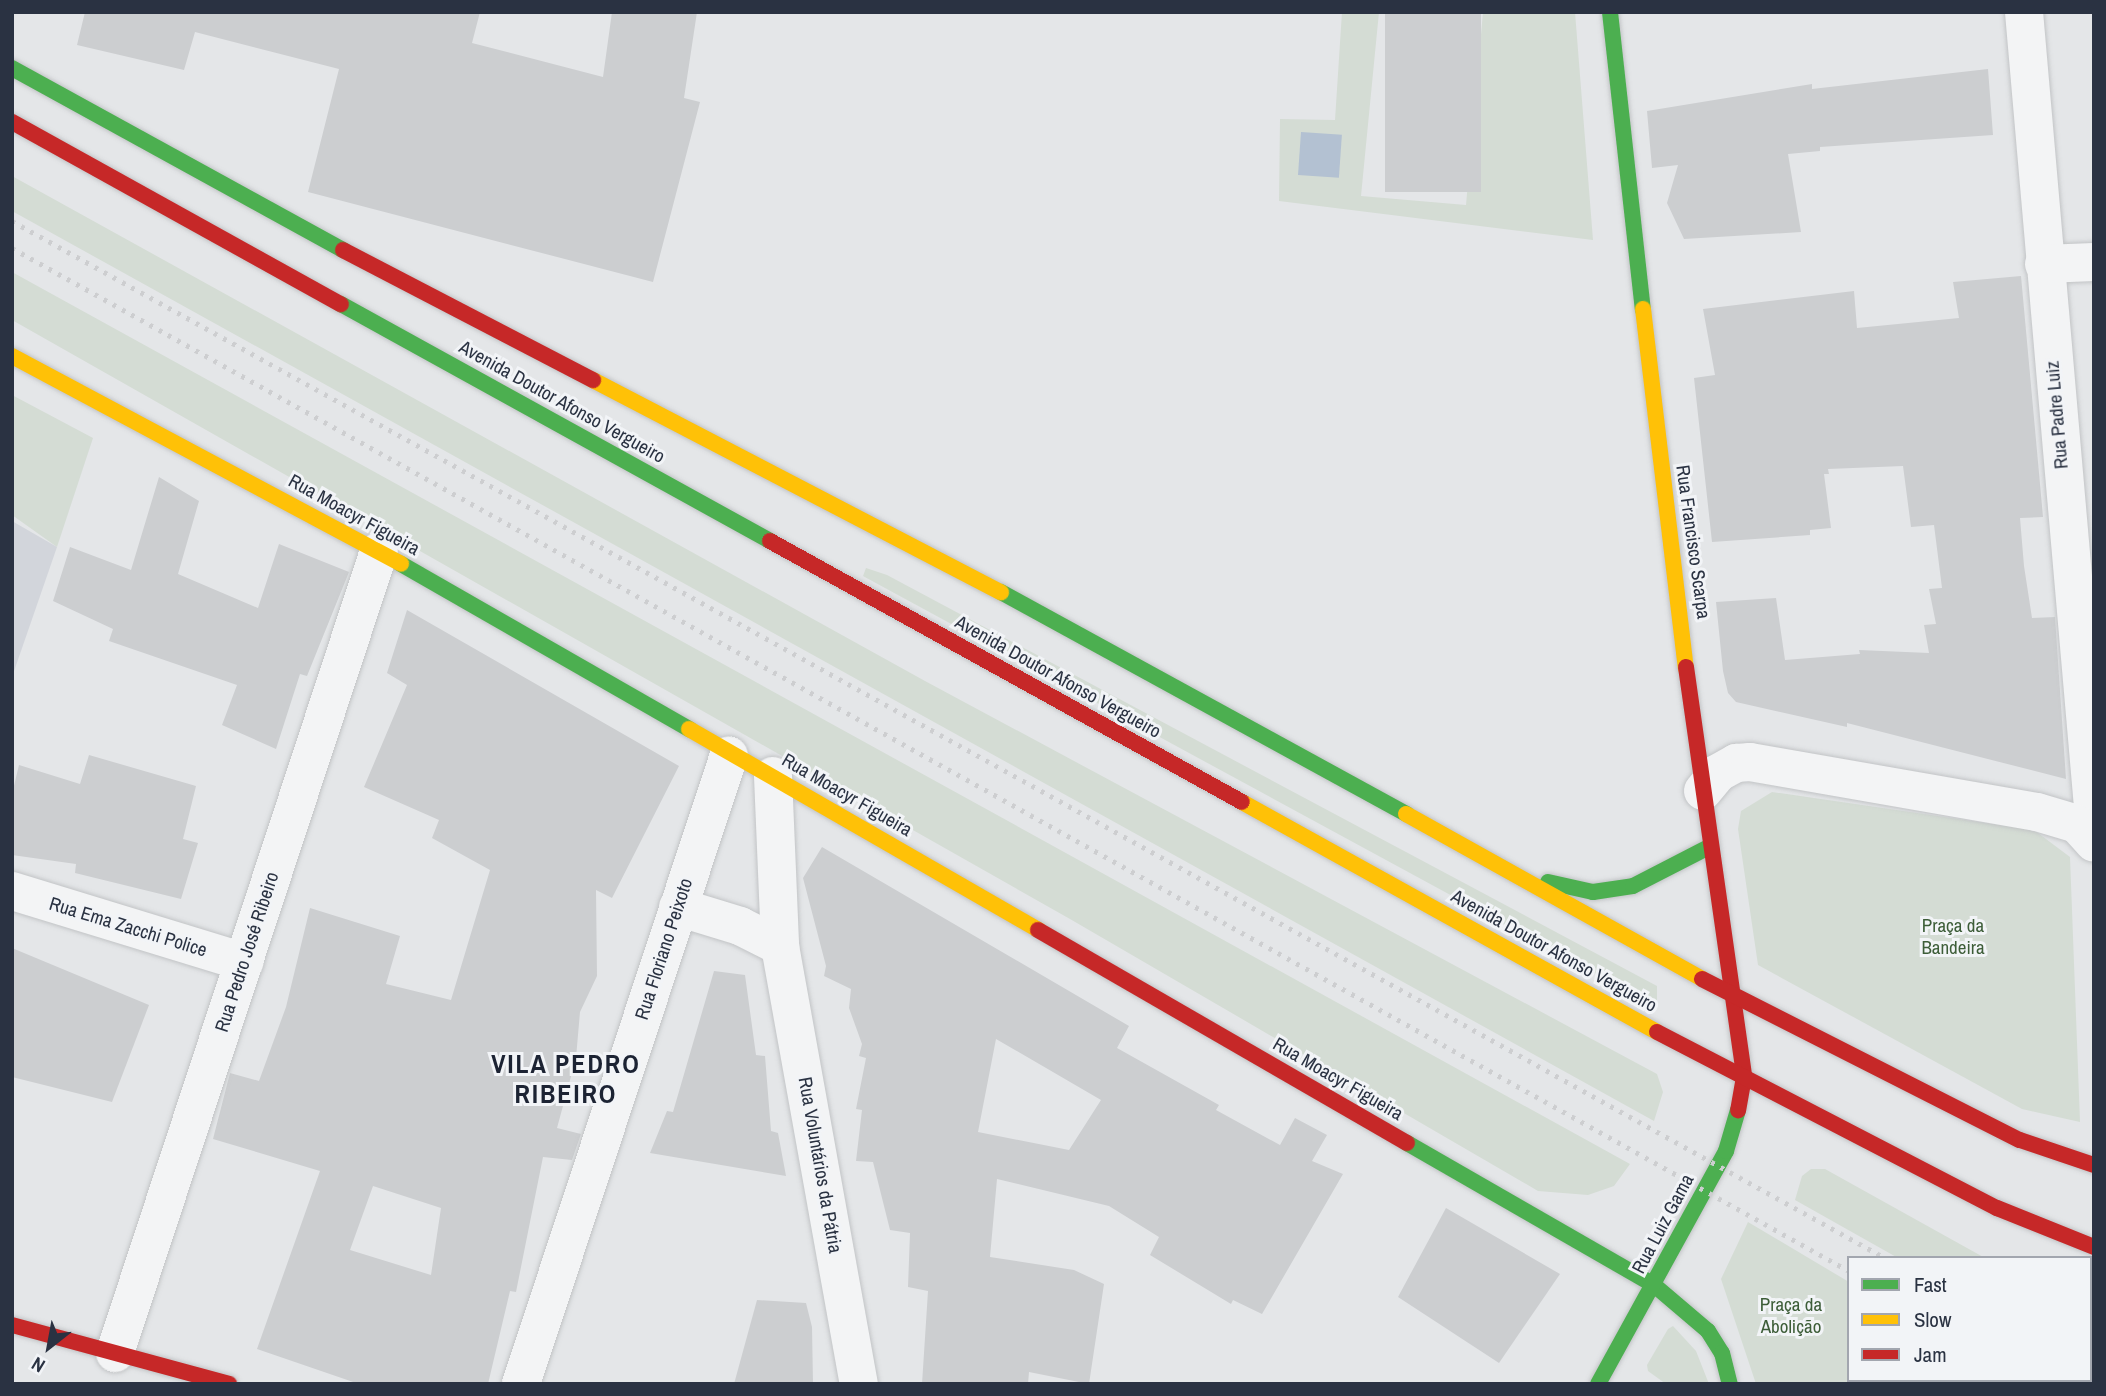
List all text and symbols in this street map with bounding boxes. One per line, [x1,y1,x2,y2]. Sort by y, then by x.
street label: Avenida Doutor Afonso Vergueiro [455,336,669,468]
street label: Rua Padre Luiz [2041,360,2073,470]
street label: Rua Francisco Scarpa [1671,464,1715,620]
street label: Rua Moacyr Figueira [284,470,424,560]
street label: Avenida Doutor Afonso Vergueiro [951,611,1165,743]
street label: Rua Moacyr Figueira [778,749,916,841]
street label: Rua Pedro José Ribeiro [210,869,284,1035]
street label: Rua Floriano Peixoto [630,875,698,1023]
street label: Avenida Doutor Afonso Vergueiro [1447,885,1661,1017]
street label: Rua Ema Zacchi Police [46,892,210,962]
park label: Praça da Bandeira [1921,915,1985,959]
street label: Rua Moacyr Figueira [1269,1033,1407,1125]
district label: VILA PEDRO RIBEIRO [492,1048,640,1110]
street label: Rua Voluntários da Pátria [793,1075,847,1255]
street label: Rua Luiz Gama [1627,1170,1699,1278]
legend [1847,1256,2092,1382]
text: Fast [1914,1270,1947,1299]
park label: Praça da Abolição [1760,1294,1822,1338]
text: Slow [1914,1305,1951,1334]
north arrow [14,1312,84,1382]
text: Jam [1914,1340,1947,1369]
text: N [27,1351,50,1379]

